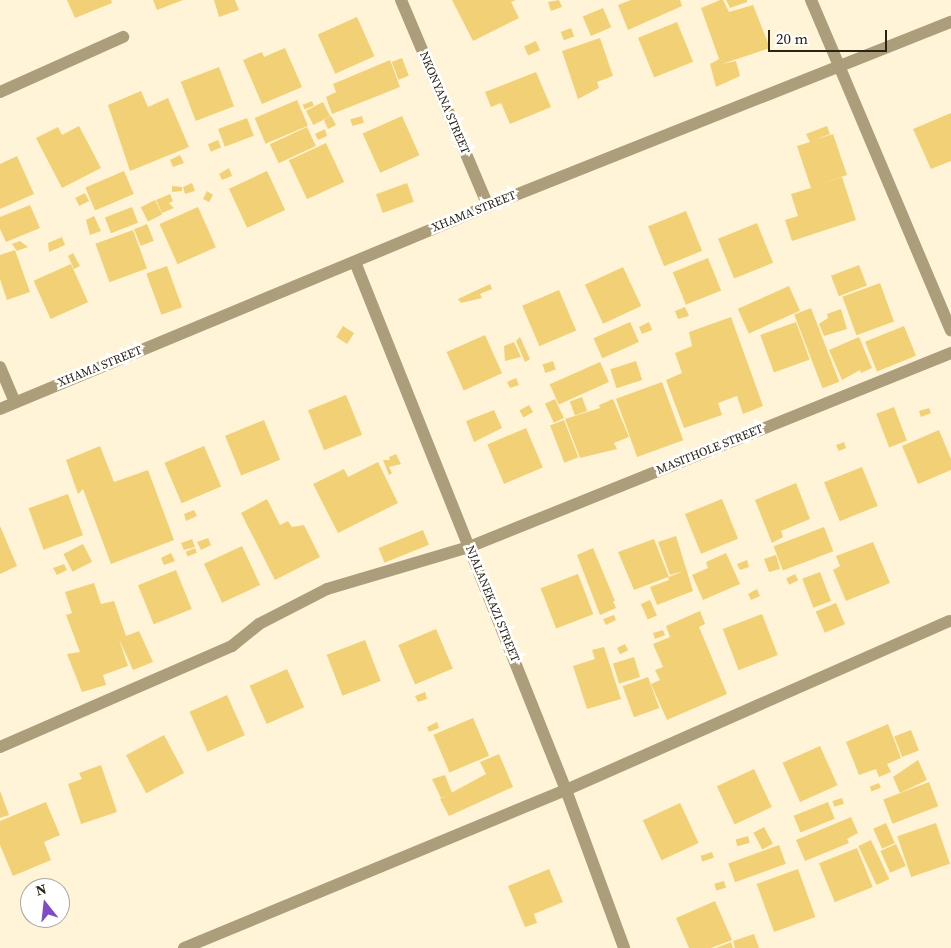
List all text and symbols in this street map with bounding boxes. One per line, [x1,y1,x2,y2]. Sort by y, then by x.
scale bar [771,20,890,52]
text: 20 m [776,28,808,49]
street label: NKONYANA STREET [416,50,472,156]
street label: XHAMA STREET [430,189,518,235]
street label: XHAMA STREET [56,344,144,390]
street label: MASITHOLE STREET [655,422,765,478]
street label: NJALANEKAZI STREET [462,544,522,664]
north arrow [20,878,70,928]
text: N [33,879,49,901]

